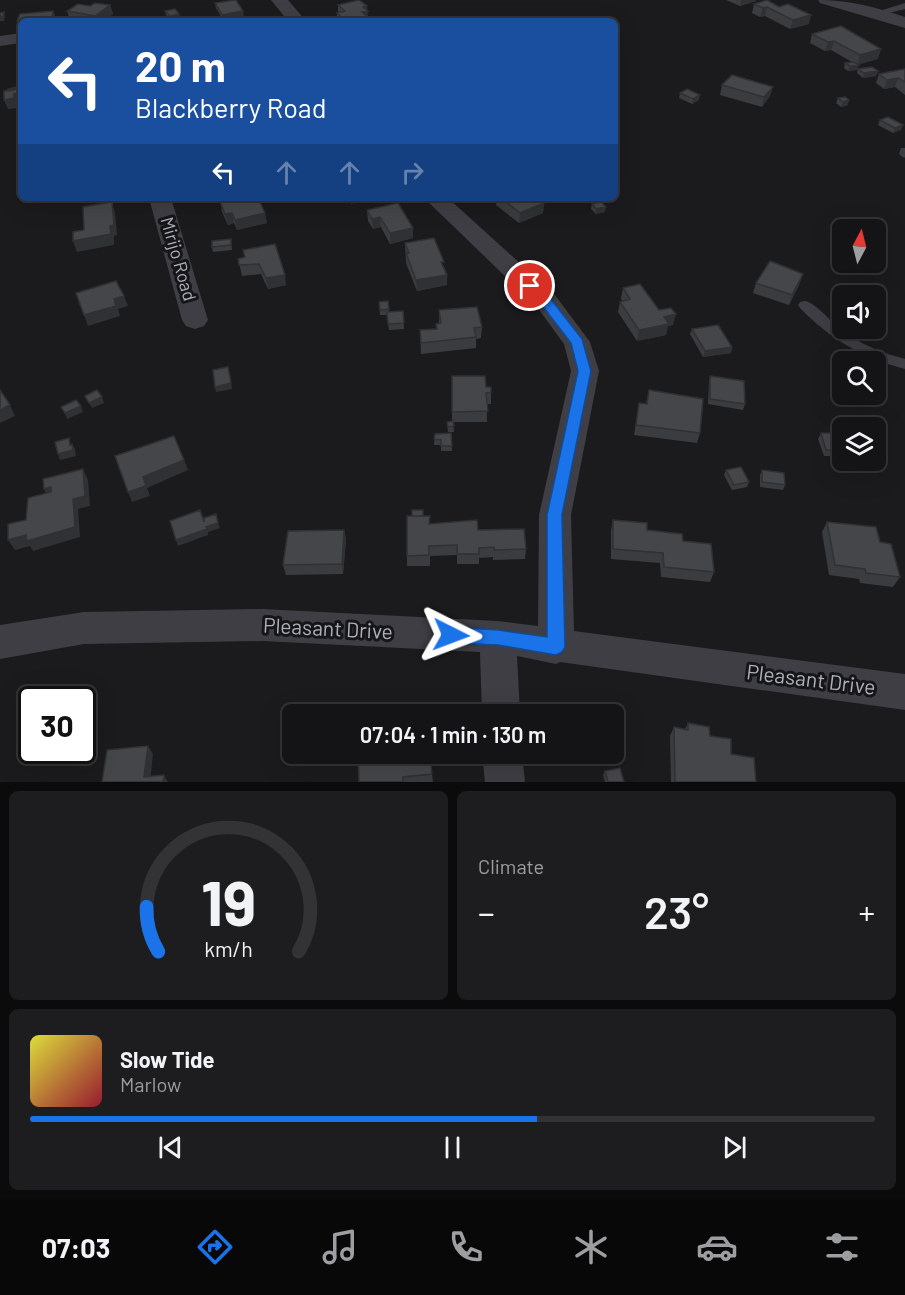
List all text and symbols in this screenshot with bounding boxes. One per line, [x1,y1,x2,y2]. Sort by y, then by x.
text: 20 m [135,40,226,90]
icon: left [36,42,114,120]
text: Blackberry Road [135,91,326,123]
icon: left [207,156,240,189]
icon: ahead [270,156,303,189]
icon: ahead [333,156,366,189]
icon: right [396,156,429,189]
street label: Mirijo Road [157,214,201,303]
north arrow [832,219,886,273]
map controls [832,219,886,471]
pin [504,260,555,311]
icon: arrive [513,269,546,302]
button: sound [832,285,886,339]
button: search [832,351,886,405]
button: layers [832,417,886,471]
position arrow [419,603,483,667]
street label: Pleasant Drive [263,612,394,643]
street label: Pleasant Drive [745,658,877,699]
speed limit sign: 30 [18,686,96,764]
text: 07:04 · 1 min · 130 m [360,721,546,747]
text: Climate [478,854,544,878]
text: 19 [201,864,256,938]
text: 23° [644,884,709,938]
text: − [478,892,495,932]
text: + [859,892,875,932]
text: km/h [204,937,253,962]
text: Slow Tide [120,1046,215,1072]
text: Marlow [120,1072,181,1096]
icon: previous [154,1131,187,1164]
icon: pause [436,1131,469,1164]
icon: next [718,1131,751,1164]
icon: directions [194,1226,236,1268]
icon: music [319,1226,361,1268]
icon: phone [445,1226,487,1268]
icon: climate [570,1226,612,1268]
icon: car [696,1226,738,1268]
icon: filters [821,1226,863,1268]
text: 07:03 [42,1231,110,1263]

